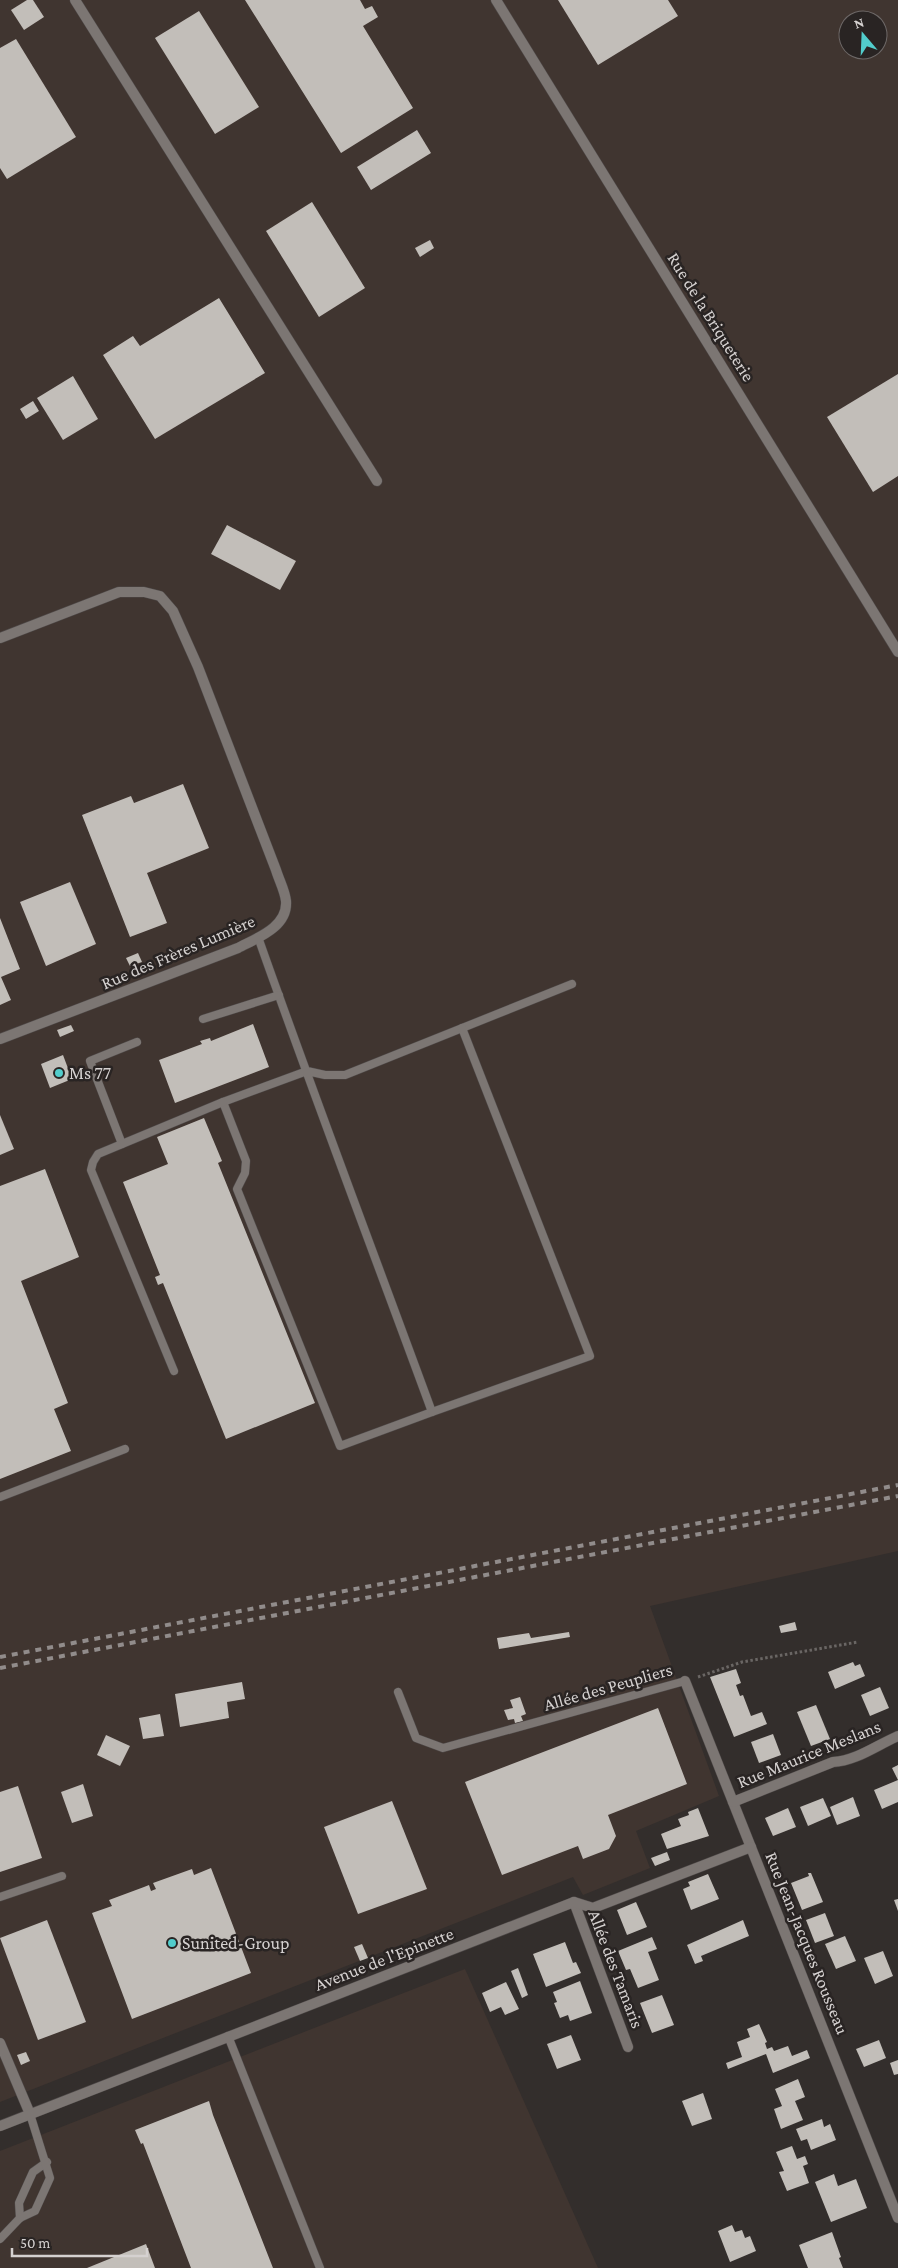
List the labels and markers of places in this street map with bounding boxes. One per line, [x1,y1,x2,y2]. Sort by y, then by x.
place label: Ms 77 [69,1063,111,1083]
marker: Ms 77 [53,1067,65,1079]
place label: Sunited-Group [182,1933,290,1953]
marker: Sunited-Group [166,1937,178,1949]

